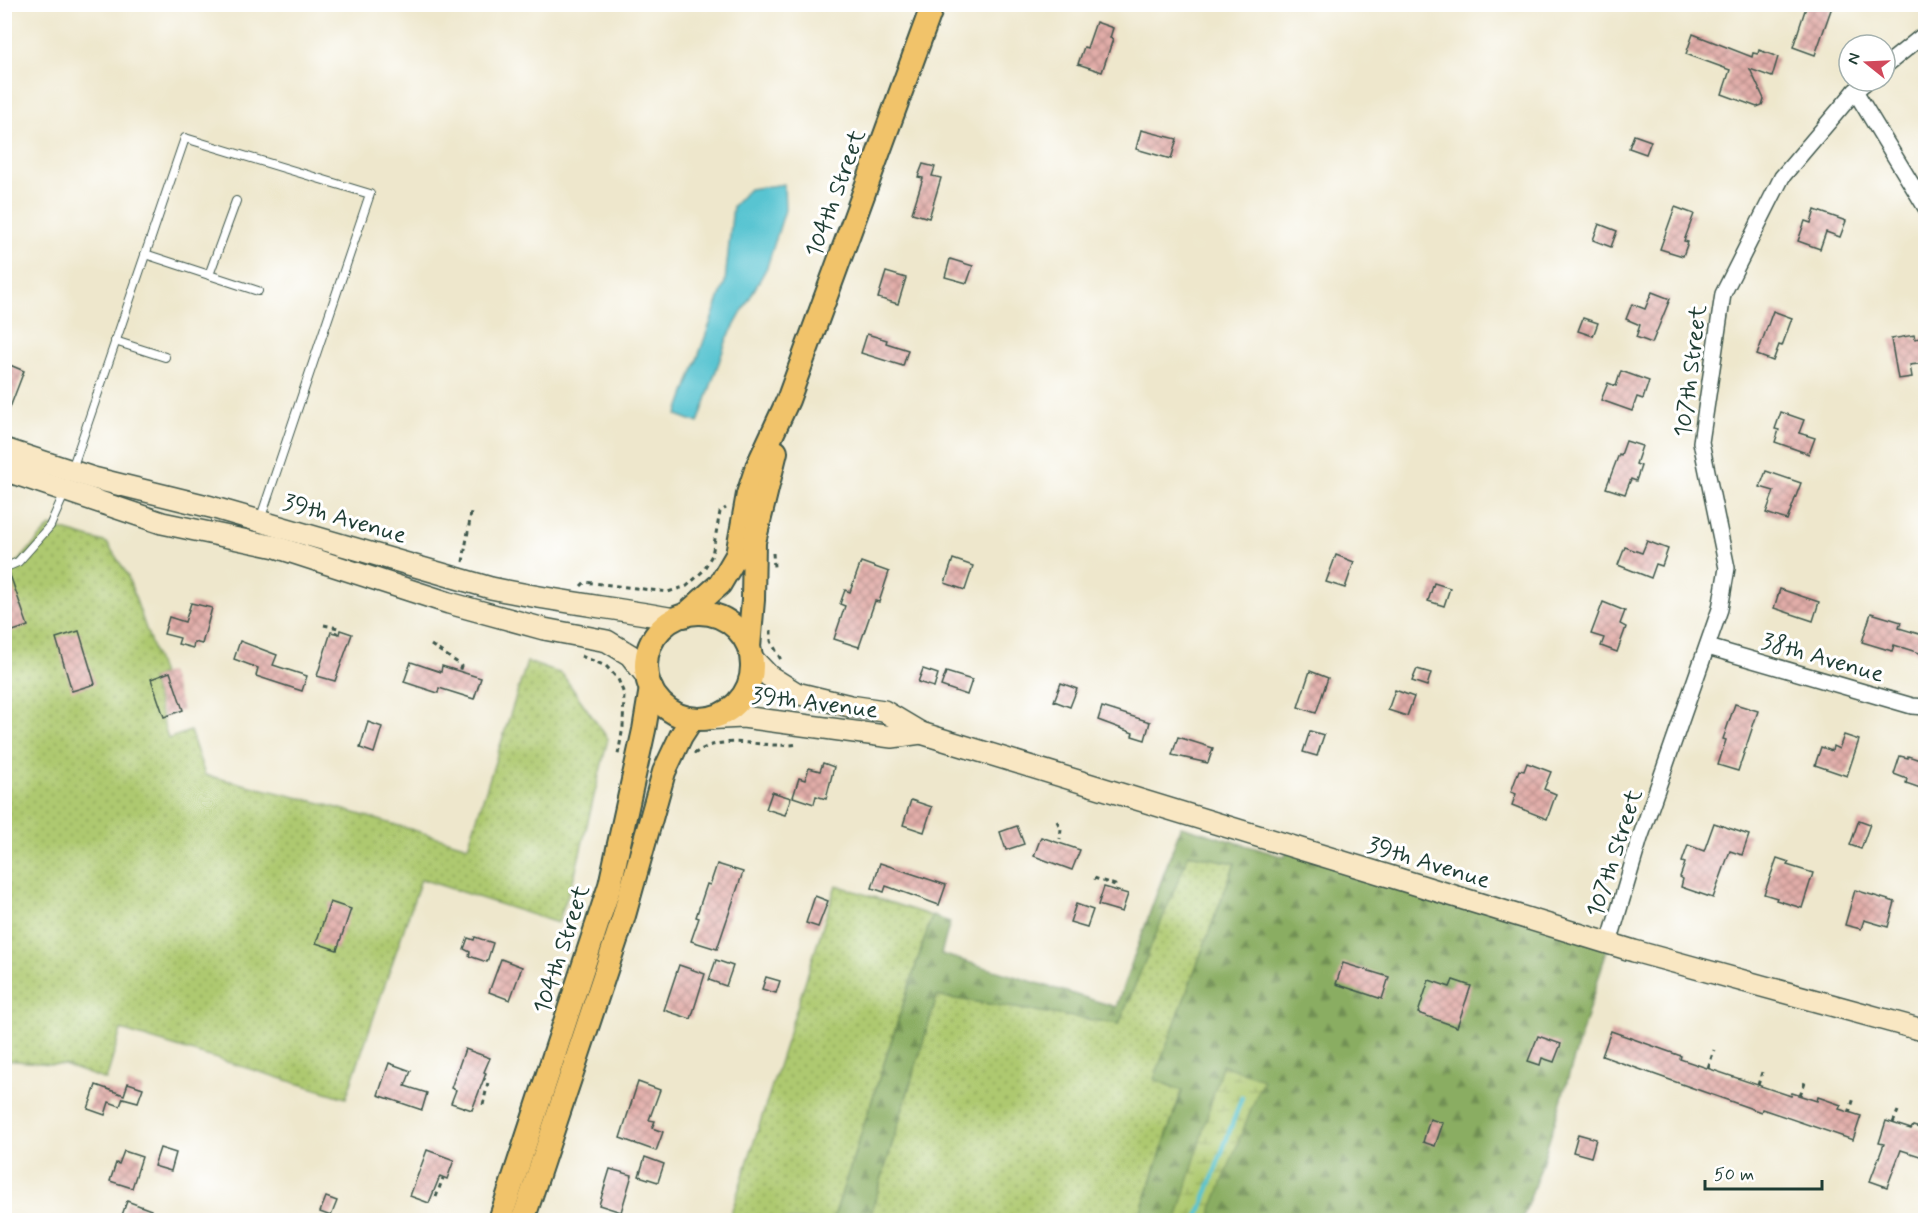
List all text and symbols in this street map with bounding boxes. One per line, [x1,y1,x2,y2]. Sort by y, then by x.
north arrow [1837,33,1897,93]
text: N [1843,51,1866,67]
street label: 104th Street [799,125,874,262]
street label: 107th Street [1668,303,1715,439]
street label: 39th Avenue [279,487,410,552]
street label: 38th Avenue [1758,626,1888,691]
street label: 39th Avenue [750,680,880,727]
street label: 107th Street [1580,785,1651,922]
street label: 39th Avenue [1363,830,1494,897]
street label: 104th Street [527,881,598,1018]
scale bar [1705,1153,1822,1191]
text: 50 m [1714,1163,1754,1187]

